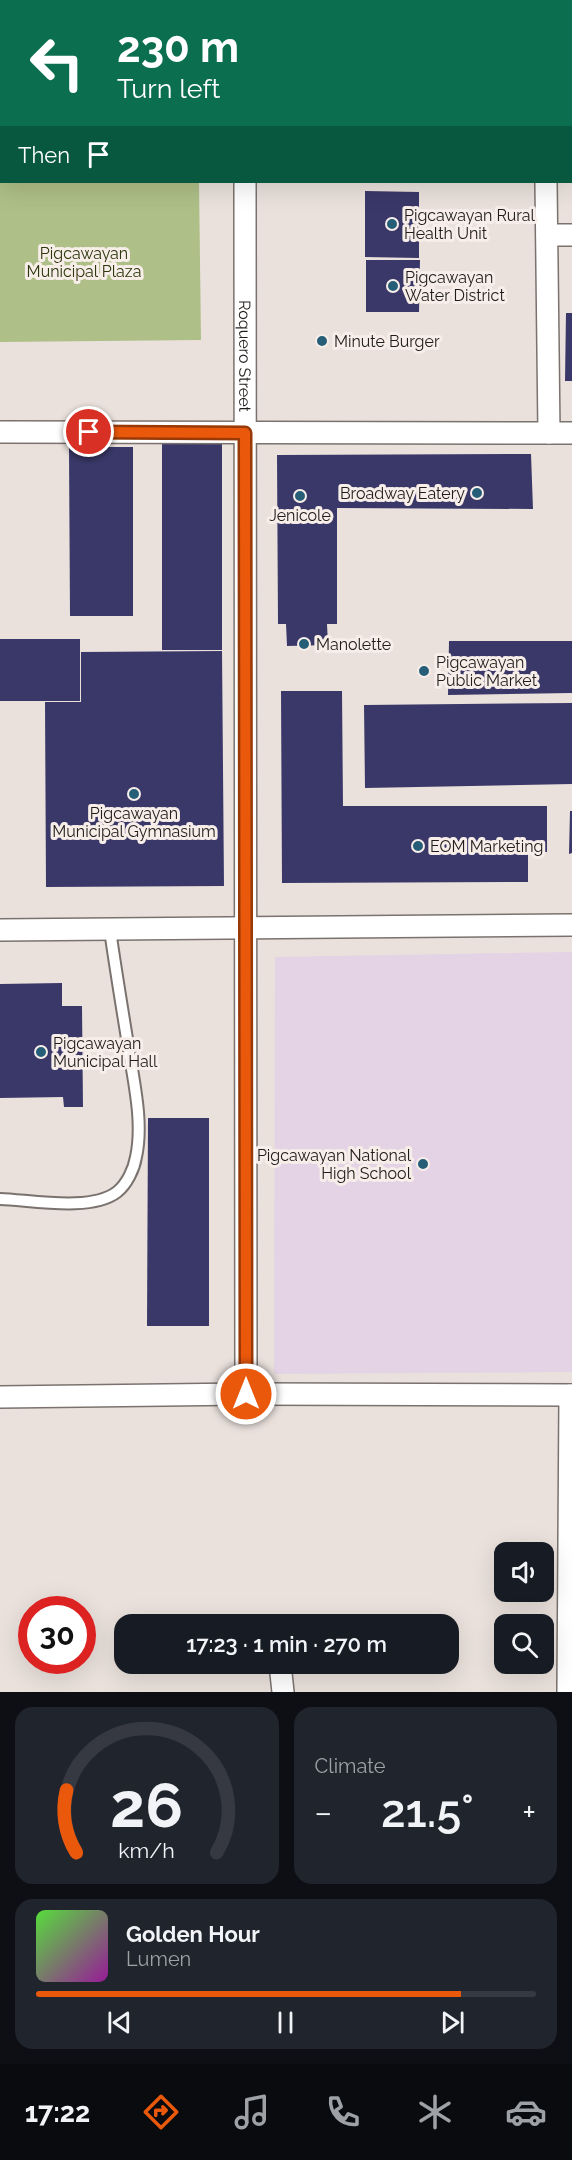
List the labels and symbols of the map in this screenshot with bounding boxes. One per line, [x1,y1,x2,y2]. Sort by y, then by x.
place label: Pigcawayan Rural Health Unit [404,206,536,243]
marker: Pigcawayan Rural Health Unit [385,217,399,231]
park label: Pigcawayan Municipal Plaza [27,244,141,281]
place label: Pigcawayan Water District [405,268,505,305]
marker: Pigcawayan Water District [386,279,400,293]
street label: Roquero Street [236,300,255,413]
place label: Minute Burger [334,332,440,351]
marker: Minute Burger [315,334,329,348]
pin [63,406,114,457]
place label: Broadway Eatery [340,484,465,503]
marker: Broadway Eatery [470,486,484,500]
marker: Jenicole [293,489,307,503]
place label: Jenicole [269,506,331,525]
place label: Manolette [316,635,391,654]
marker: Manolette [297,637,311,651]
place label: Pigcawayan Public Market [436,653,538,690]
marker: Pigcawayan Public Market [417,664,431,678]
marker: Pigcawayan Municipal Gymnasium [127,787,141,801]
place label: Pigcawayan Municipal Gymnasium [52,804,216,841]
place label: EOM Marketing [430,837,543,856]
marker: EOM Marketing [411,839,425,853]
place label: Pigcawayan Municipal Hall [53,1034,158,1071]
marker: Pigcawayan Municipal Hall [34,1045,48,1059]
place label: Pigcawayan National High School [257,1146,412,1183]
marker: Pigcawayan National High School [416,1157,430,1171]
position arrow [214,1362,278,1426]
speed limit sign: 30 [18,1596,96,1674]

